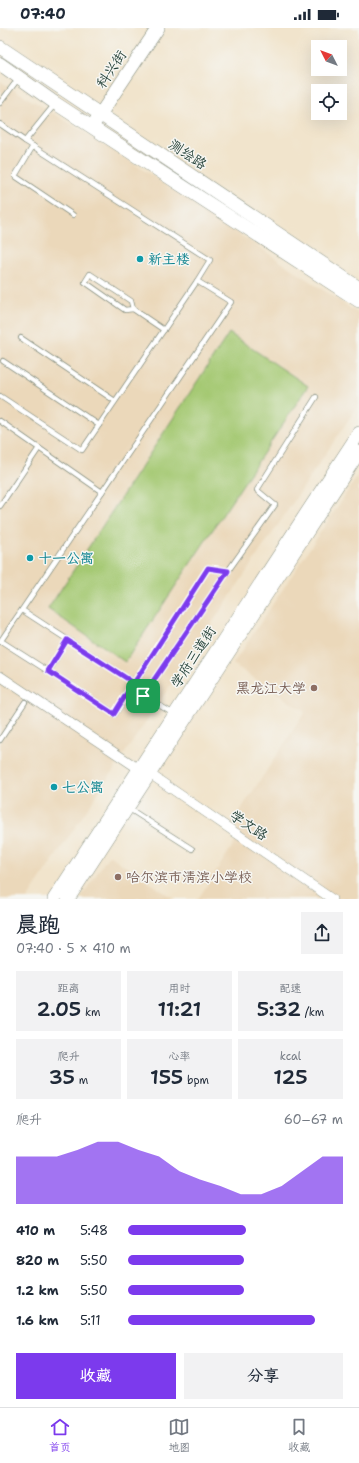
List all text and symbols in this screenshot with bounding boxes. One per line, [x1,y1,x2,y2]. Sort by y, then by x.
text: 07:40 [20,4,66,24]
north arrow [311,40,347,76]
map controls [311,40,347,120]
street label: 科兴街 [92,47,130,91]
button: locate [311,84,347,120]
street label: 测绘路 [166,135,210,173]
place label: 新主楼 [148,250,190,268]
marker: 新主楼 [135,254,145,264]
place label: 十一公寓 [38,549,94,567]
marker: 十一公寓 [25,553,35,563]
street label: 学府三道街 [166,623,220,691]
pin [126,679,160,713]
place label: 黑龙江大学 [236,679,306,697]
marker: 黑龙江大学 [309,683,319,693]
icon: arrive [132,685,154,707]
place label: 七公寓 [62,778,104,796]
marker: 七公寓 [49,782,59,792]
street label: 学文路 [227,806,271,844]
place label: 哈尔滨市清滨小学校 [126,868,252,886]
marker: 哈尔滨市清滨小学校 [113,872,123,882]
text: 晨跑 [16,910,60,939]
button: share [301,912,343,954]
text: 07:40 · 5 × 410 m [16,940,131,957]
text: 距离 [58,981,80,996]
text: 用时 [169,981,191,996]
text: 配速 [280,981,302,996]
text: 2.05 [36,996,81,1022]
text: 11:21 [158,996,201,1022]
text: 5:32 [257,996,301,1022]
text: km [81,1005,101,1020]
text: /km [301,1005,324,1020]
text: 爬升 [58,1049,80,1064]
text: 心率 [169,1049,191,1064]
text: kcal [280,1049,301,1064]
text: 35 [49,1064,75,1090]
text: 155 [150,1064,183,1090]
text: 125 [273,1064,308,1090]
text: m [75,1073,88,1088]
text: bpm [183,1073,209,1088]
text: 爬升 [16,1111,42,1128]
text: 60–67 m [284,1111,343,1128]
text: 410 m [16,1222,55,1239]
text: 5:48 [80,1222,108,1239]
text: 820 m [16,1252,59,1269]
text: 5:50 [80,1252,108,1269]
text: 1.2 km [16,1282,59,1299]
text: 5:50 [80,1282,108,1299]
text: 1.6 km [16,1312,59,1329]
text: 5:11 [80,1312,101,1329]
button: 收藏 [16,1353,176,1399]
button: 分享 [184,1353,343,1399]
tab: 首页 [49,1416,71,1455]
tab: 地图 [168,1416,190,1455]
tab: 收藏 [288,1416,310,1455]

